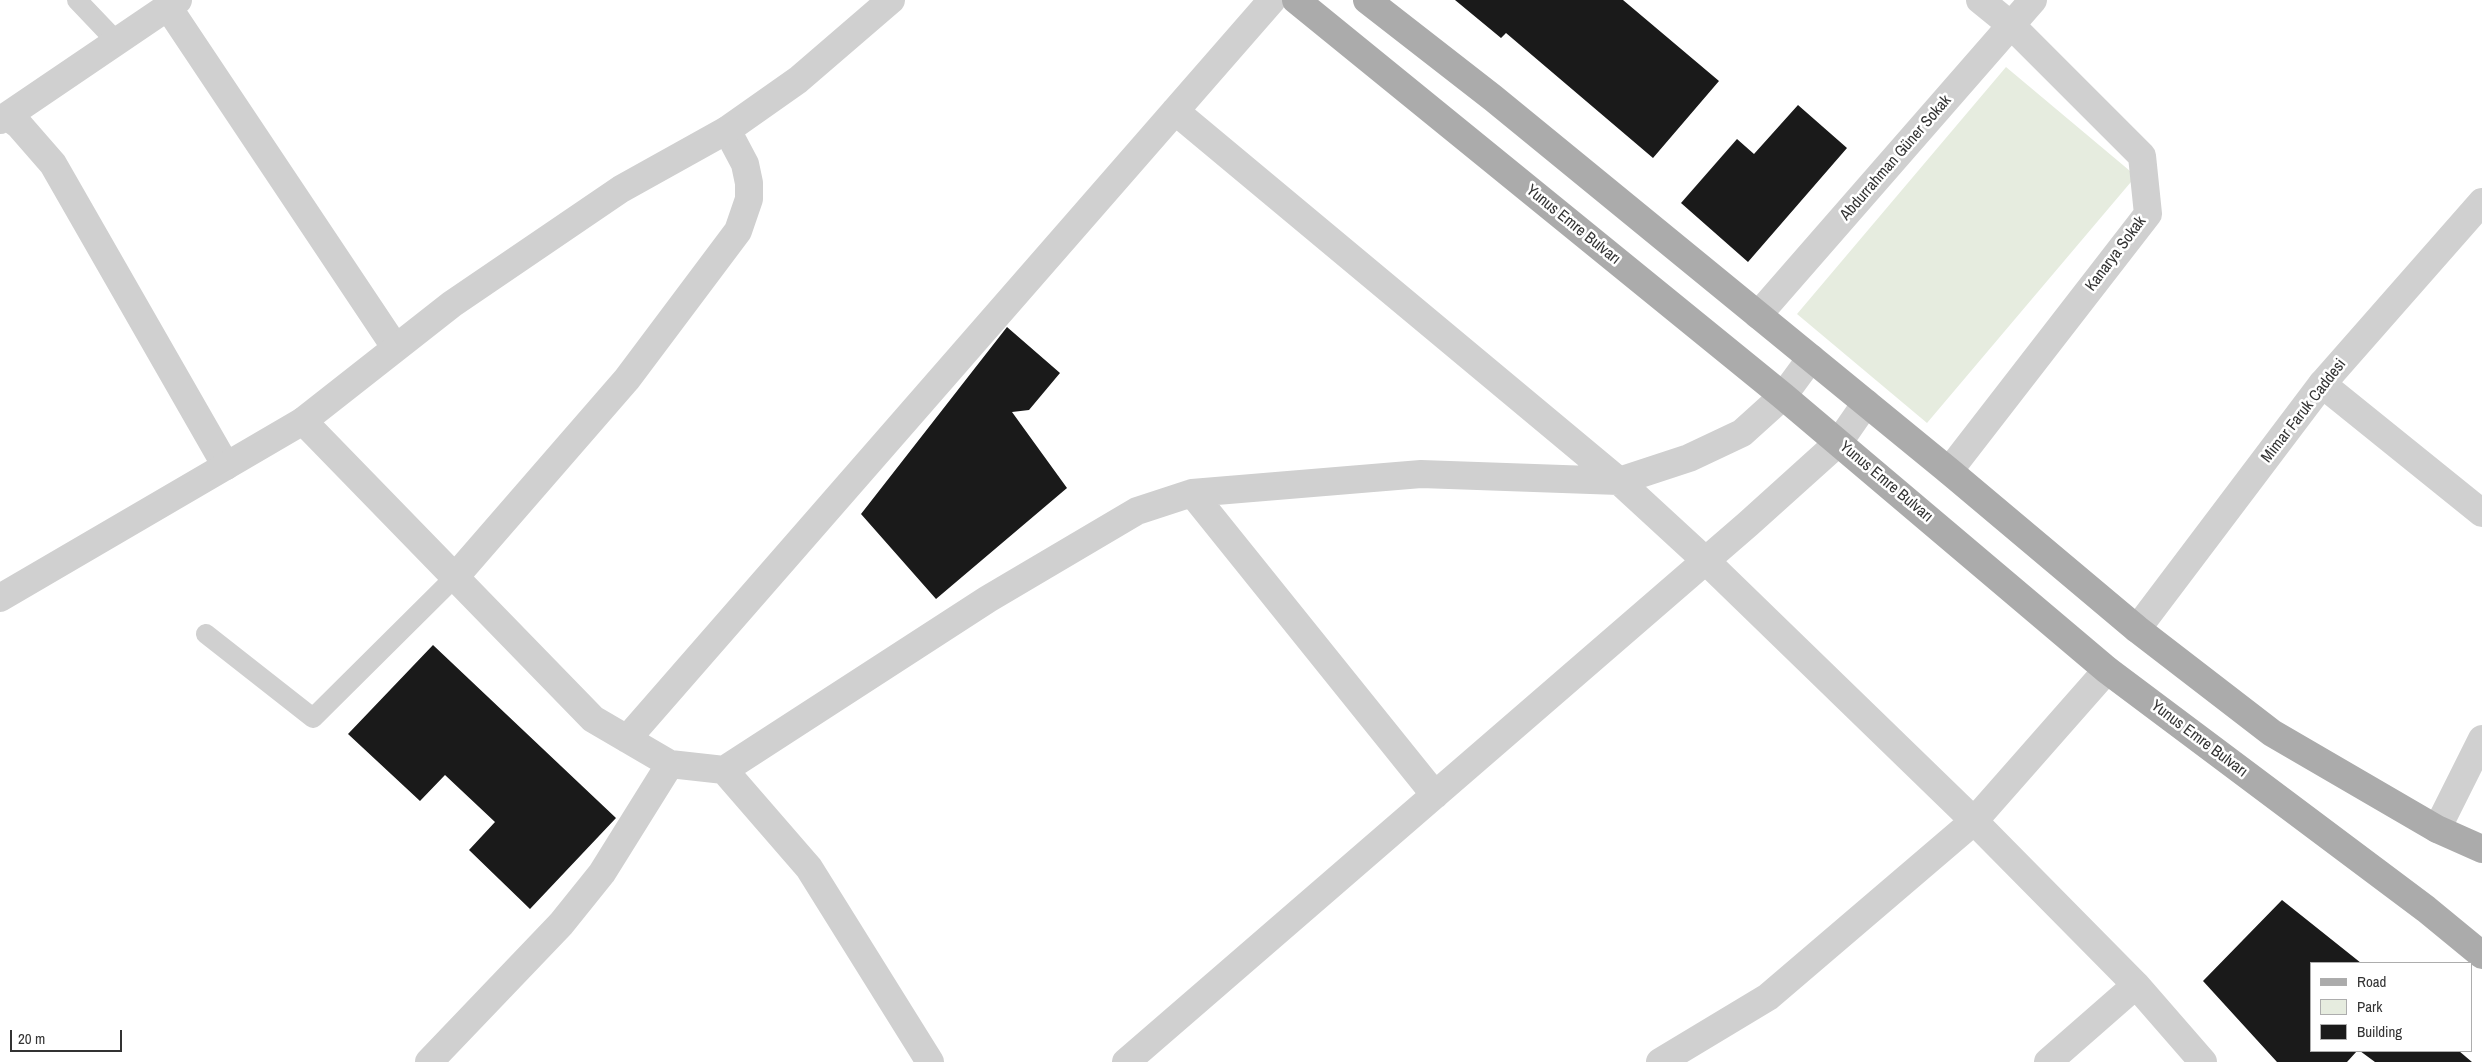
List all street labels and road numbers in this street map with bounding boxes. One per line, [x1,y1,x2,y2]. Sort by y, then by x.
street label: Abdurrahman Güner Sokak [1836,91,1956,225]
street label: Yunus Emre Bulvarı [1522,181,1624,269]
street label: Kanarya Sokak [2082,213,2150,295]
street label: Mimar Faruk Caddesi [2258,355,2350,467]
street label: Yunus Emre Bulvarı [1835,437,1937,527]
street label: Yunus Emre Bulvarı [2147,696,2251,782]

